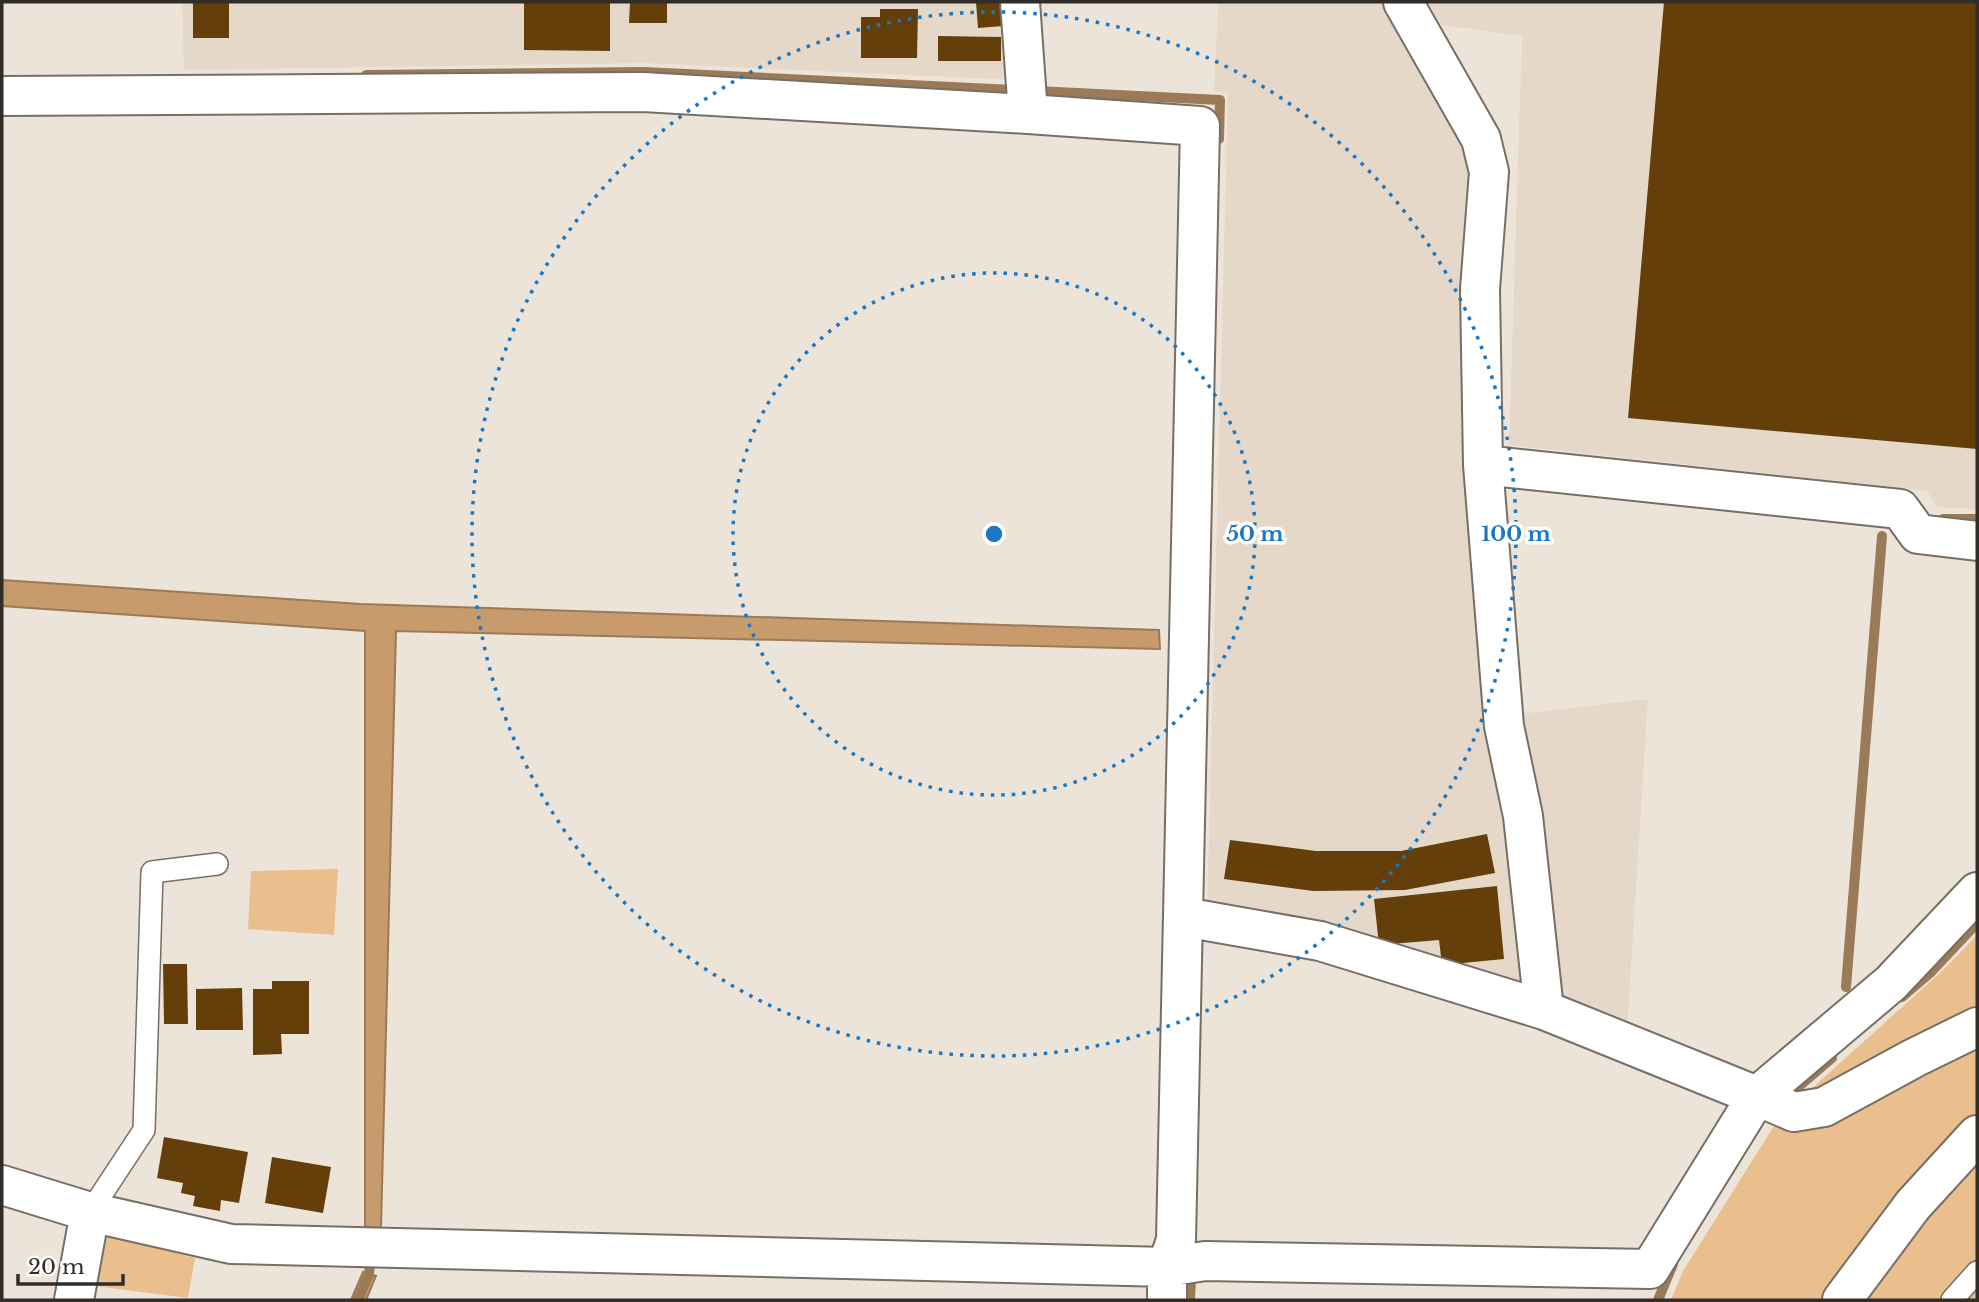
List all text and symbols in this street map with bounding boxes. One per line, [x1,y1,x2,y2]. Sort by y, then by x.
text: 50 m [1226,521,1284,547]
text: 100 m [1481,521,1551,547]
centre of rings [982,522,1006,546]
scale bar [18,1242,122,1286]
text: 20 m [28,1254,85,1280]

